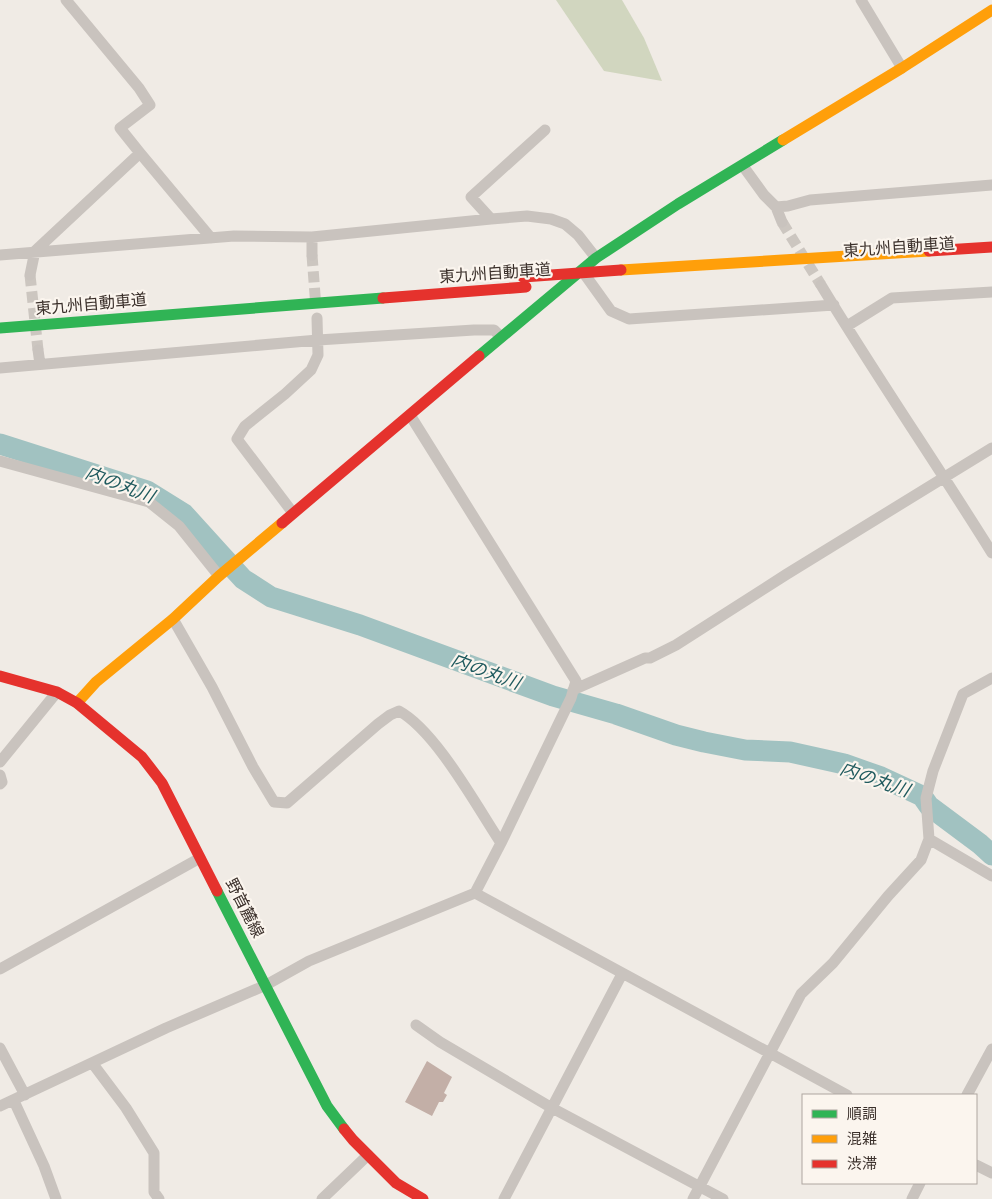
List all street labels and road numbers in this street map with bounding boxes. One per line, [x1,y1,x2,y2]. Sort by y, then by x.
street label: 東九州自動車道 [842,234,956,260]
street label: 東九州自動車道 [438,260,552,286]
street label: 東九州自動車道 [34,290,148,318]
street label: 野首麓線 [222,875,268,941]

